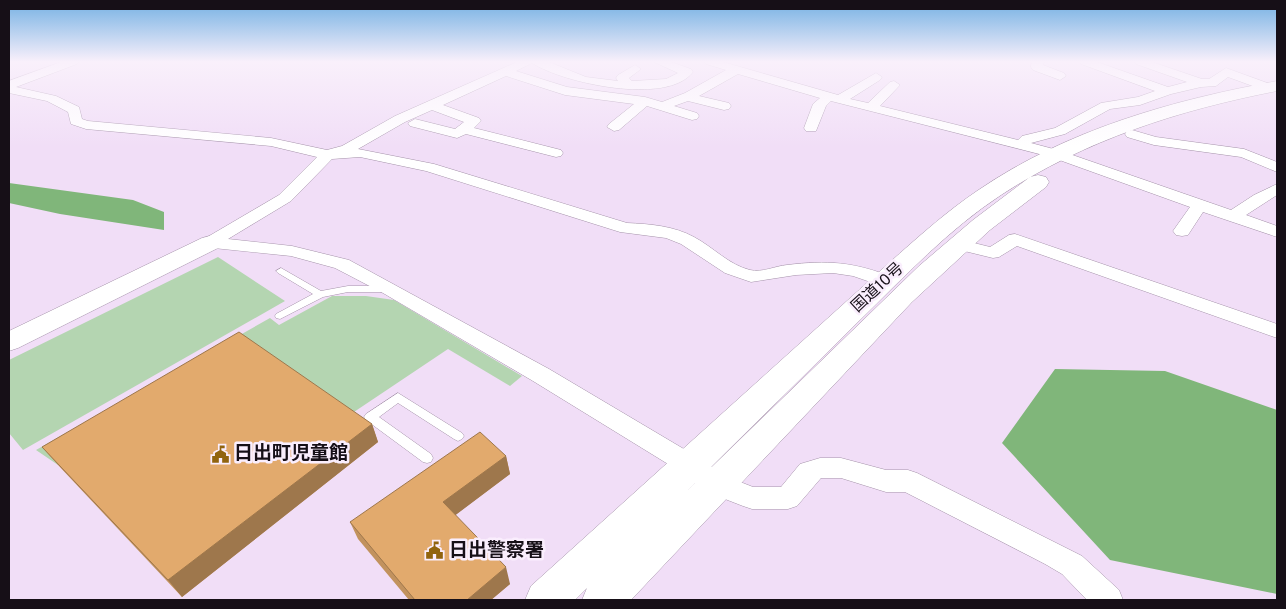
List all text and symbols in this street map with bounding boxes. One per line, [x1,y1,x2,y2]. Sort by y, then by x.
street label: 国道10号 [848,259,908,317]
place label: 日出町児童館 [234,442,348,466]
public building icon: 日出町児童館 [210,444,230,464]
place label: 日出警察署 [449,539,544,563]
public building icon: 日出警察署 [425,541,445,561]

